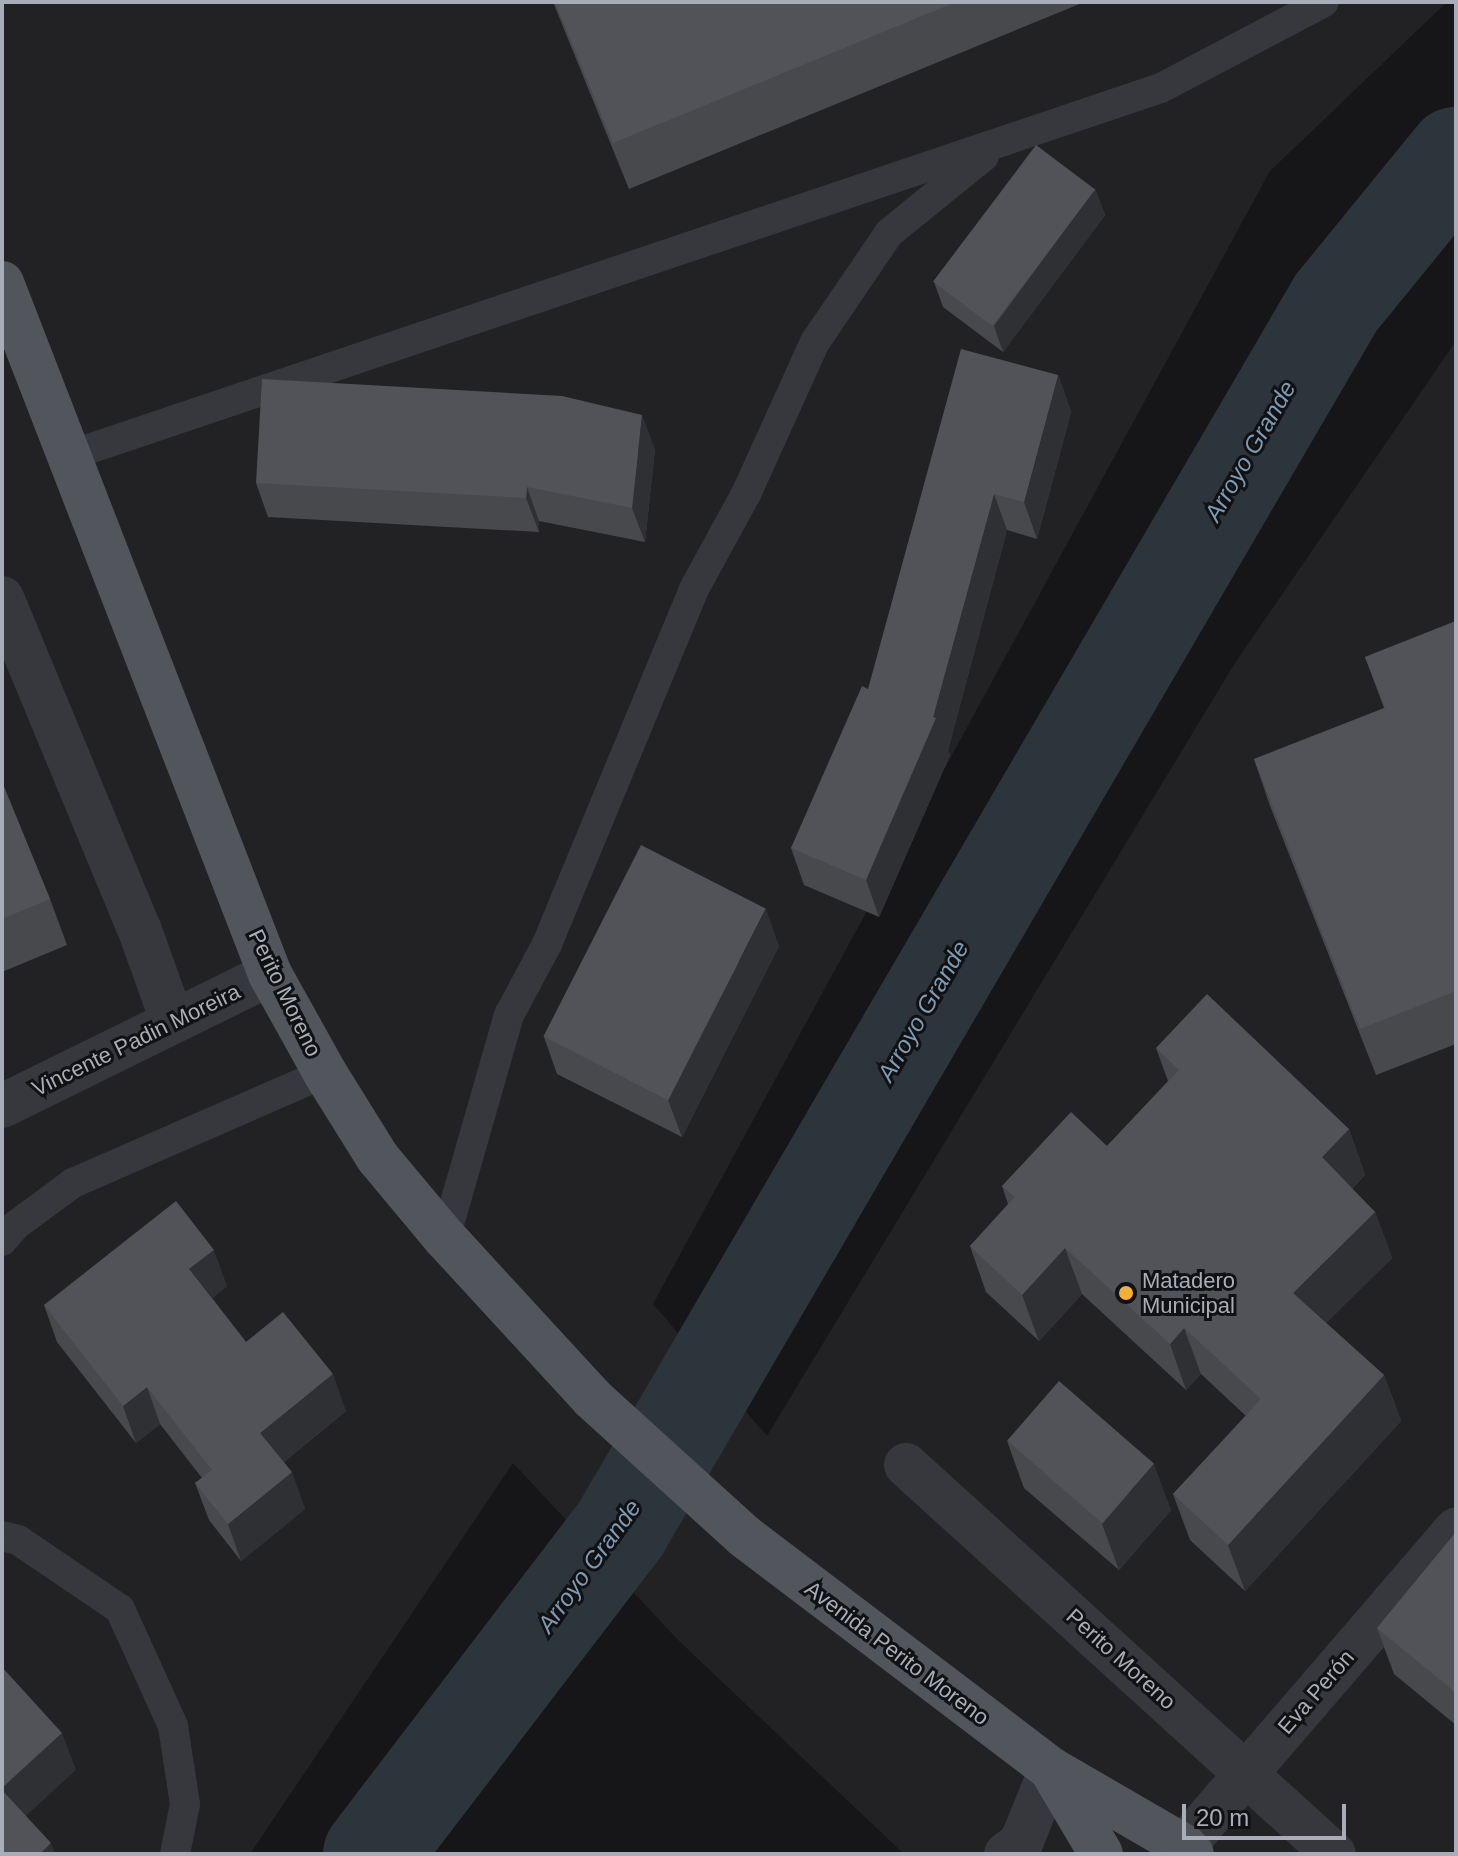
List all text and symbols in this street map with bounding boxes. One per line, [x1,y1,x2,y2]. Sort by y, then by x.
water label: Arroyo Grande [1198,376,1302,526]
street label: Perito Moreno [243,925,327,1061]
water label: Arroyo Grande [871,936,975,1086]
street label: Vincente Padin Moreira [28,978,244,1102]
place label: Matadero Municipal [1142,1267,1235,1318]
marker: Matadero Municipal [1117,1284,1135,1302]
water label: Arroyo Grande [531,1494,647,1638]
street label: Avenida Perito Moreno [800,1575,994,1731]
street label: Perito Moreno [1061,1603,1181,1715]
street label: Eva Perón [1272,1645,1360,1739]
scale bar [1186,1788,1350,1838]
text: 20 m [1196,1804,1249,1831]

